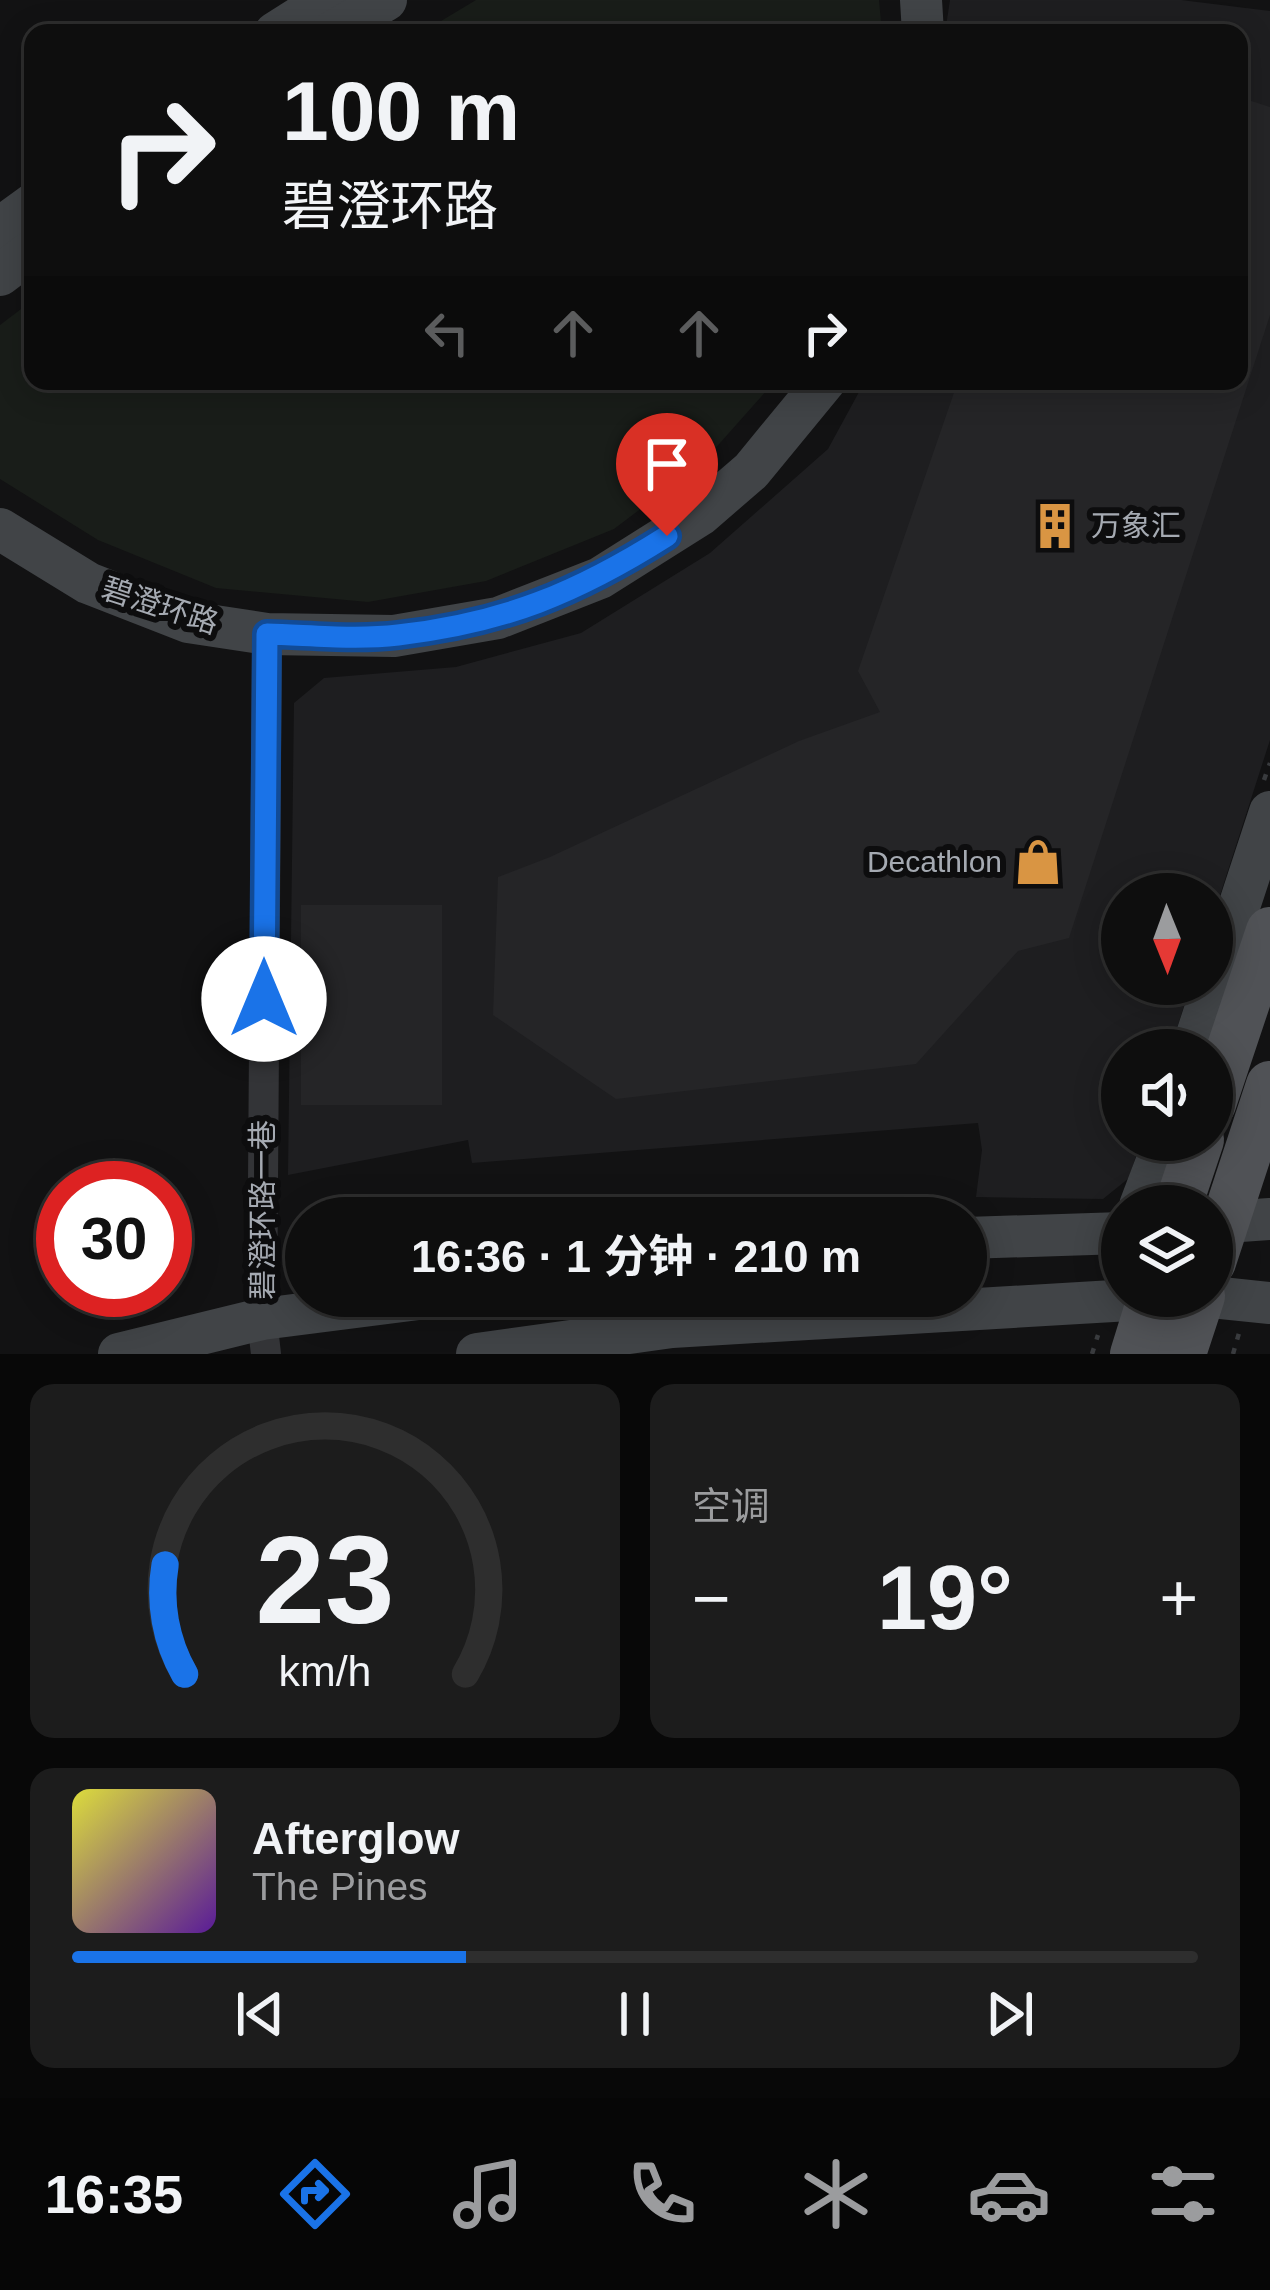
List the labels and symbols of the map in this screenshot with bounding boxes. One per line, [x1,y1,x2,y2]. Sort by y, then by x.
pin [616,413,718,536]
building icon: 万象汇 [1030,501,1080,551]
place label: 万象汇 [1091,509,1181,542]
street label: 碧澄环路 [98,571,222,640]
shop icon: Decathlon [1013,837,1063,887]
place label: Decathlon [867,845,1002,878]
north arrow [1101,873,1233,1005]
position arrow [201,936,327,1062]
street label: 碧澄环路一巷 [246,1120,279,1300]
speed limit sign: 30 [36,1161,192,1317]

